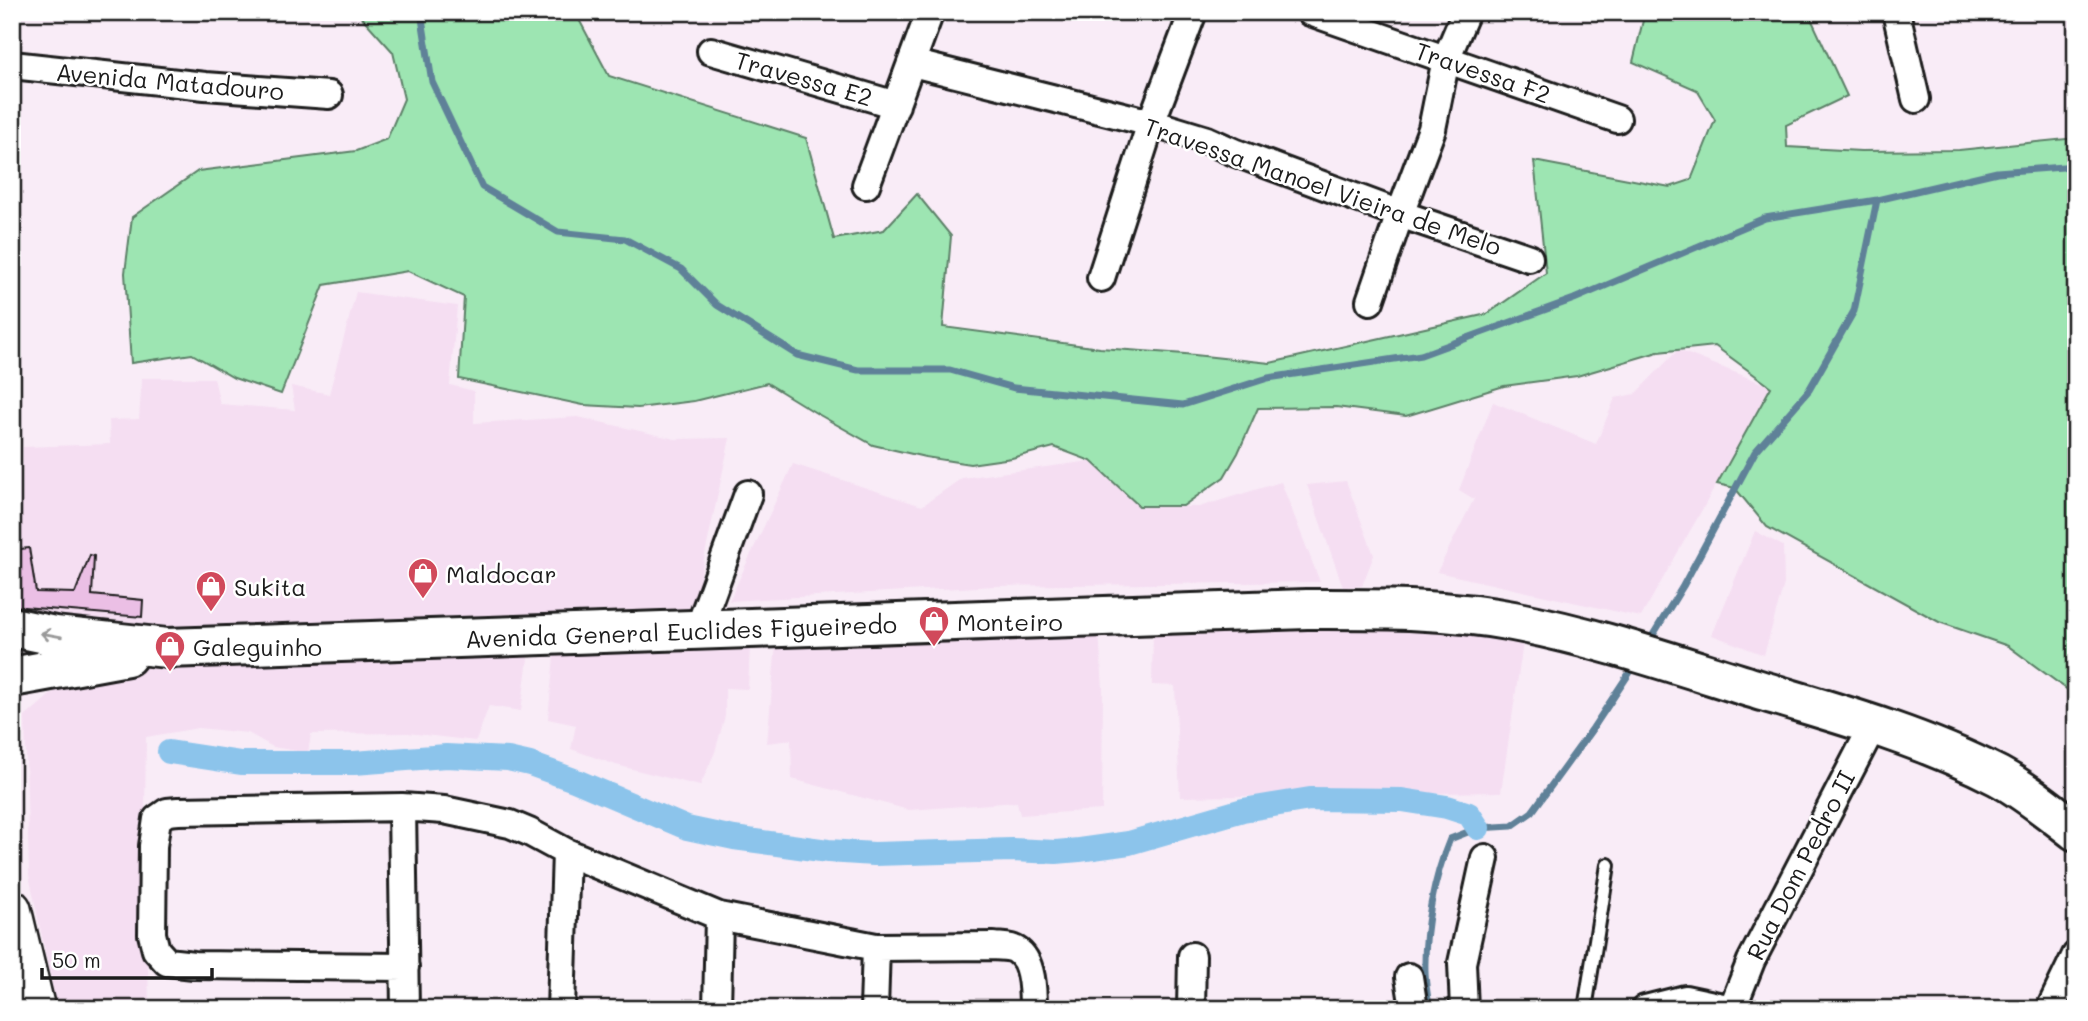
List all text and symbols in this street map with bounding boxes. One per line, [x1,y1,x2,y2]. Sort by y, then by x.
street label: Travessa F2 [1411,34,1555,110]
street label: Travessa E2 [732,44,876,112]
street label: Avenida Matadouro [55,56,285,106]
street label: Travessa Manoel Vieira de Melo [1140,110,1506,262]
shop icon: Maldocar [406,556,440,600]
place label: Maldocar [446,558,557,589]
shop icon: Sukita [194,569,228,613]
place label: Sukita [234,571,306,602]
shop icon: Monteiro [917,604,951,648]
place label: Monteiro [957,606,1063,637]
street label: Avenida General Euclides Figueiredo [465,608,897,654]
one-way arrow [40,628,62,641]
shop icon: Galeguinho [153,629,187,673]
place label: Galeguinho [193,631,322,662]
street label: Rua Dom Pedro II [1739,765,1861,965]
scale bar [42,937,212,981]
text: 50 m [52,946,101,973]

